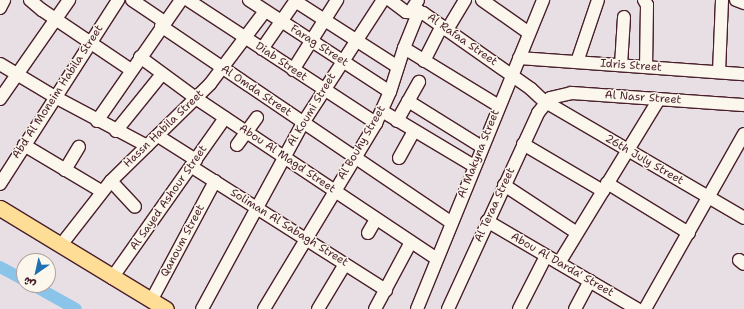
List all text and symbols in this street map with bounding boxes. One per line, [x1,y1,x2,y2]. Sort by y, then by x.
street label: Al Rafaa Street [424,11,500,69]
street label: Farag Street [288,22,350,70]
street label: Abd Al Moneim Habila Street [10,23,106,161]
street label: Diab Street [253,40,309,84]
street label: Idris Street [600,57,662,75]
street label: Al Omda Street [218,63,294,119]
street label: Al Koumi Street [285,71,339,149]
street label: Hassn Habila Street [121,87,207,171]
street label: Al Nasr Street [604,89,682,107]
street label: Al Bouhy Street [335,104,389,182]
street label: Al Makyna Street [455,108,503,200]
street label: Abou Al Magd Street [236,122,338,196]
street label: 26th July Street [602,132,686,188]
street label: Al Sayed Ashour Street [128,143,210,253]
street label: Al Teraa Street [472,166,518,244]
street label: Soliman Al Sabagh Street [228,186,350,270]
street label: Qanoum Street [158,203,208,279]
street label: Abou Al Darda' Street [508,230,616,300]
north arrow [16,253,56,293]
text: ش [20,273,39,292]

